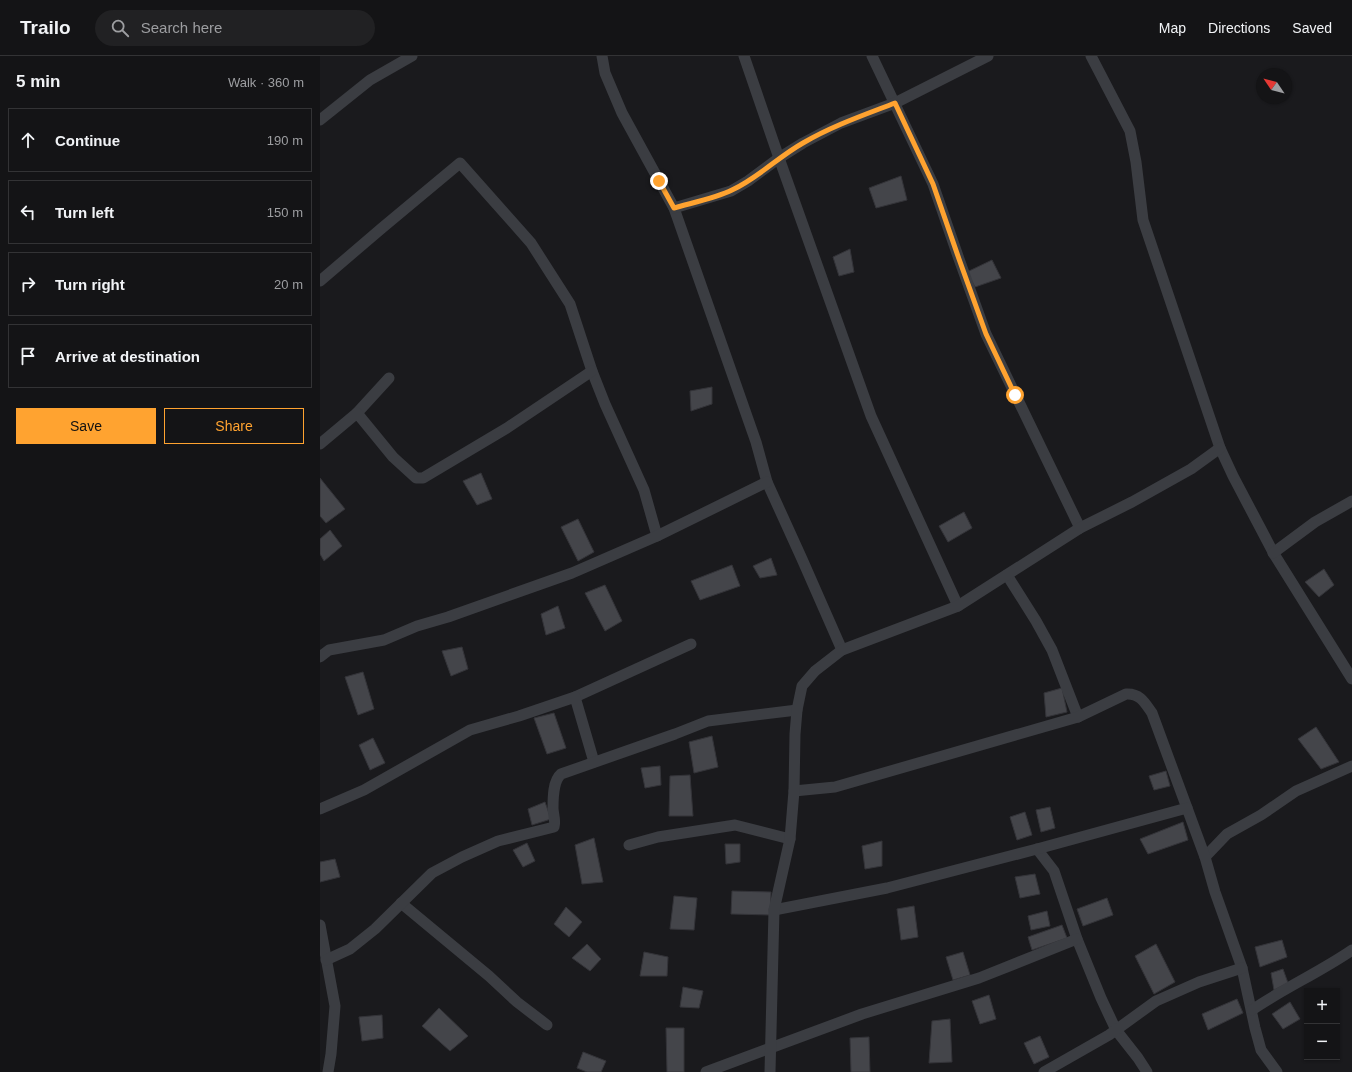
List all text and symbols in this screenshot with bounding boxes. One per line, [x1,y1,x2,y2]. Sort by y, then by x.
search box [95,10,375,46]
text: Trailo [20,17,71,38]
icon: search [109,17,131,39]
text: Search here [141,19,222,36]
text: Map [1159,20,1186,36]
text: Directions [1208,20,1270,36]
text: Saved [1292,20,1332,36]
north arrow [1256,68,1292,104]
text: 5 min [16,72,60,91]
text: Walk · 360 m [228,75,304,90]
icon: ahead [17,129,39,151]
text: Continue [55,132,120,149]
text: 190 m [267,133,303,148]
route end [650,172,668,190]
icon: left [17,201,39,223]
text: Turn left [55,204,114,221]
text: 150 m [267,205,303,220]
icon: right [17,273,39,295]
text: Turn right [55,276,125,293]
text: 20 m [274,277,303,292]
icon: arrive [17,345,39,367]
text: Arrive at destination [55,348,200,365]
route start [1006,386,1024,404]
button: Save [16,408,156,444]
button: Share [164,408,304,444]
map controls [1304,988,1340,1060]
button: + [1304,988,1340,1024]
button: − [1304,1024,1340,1060]

